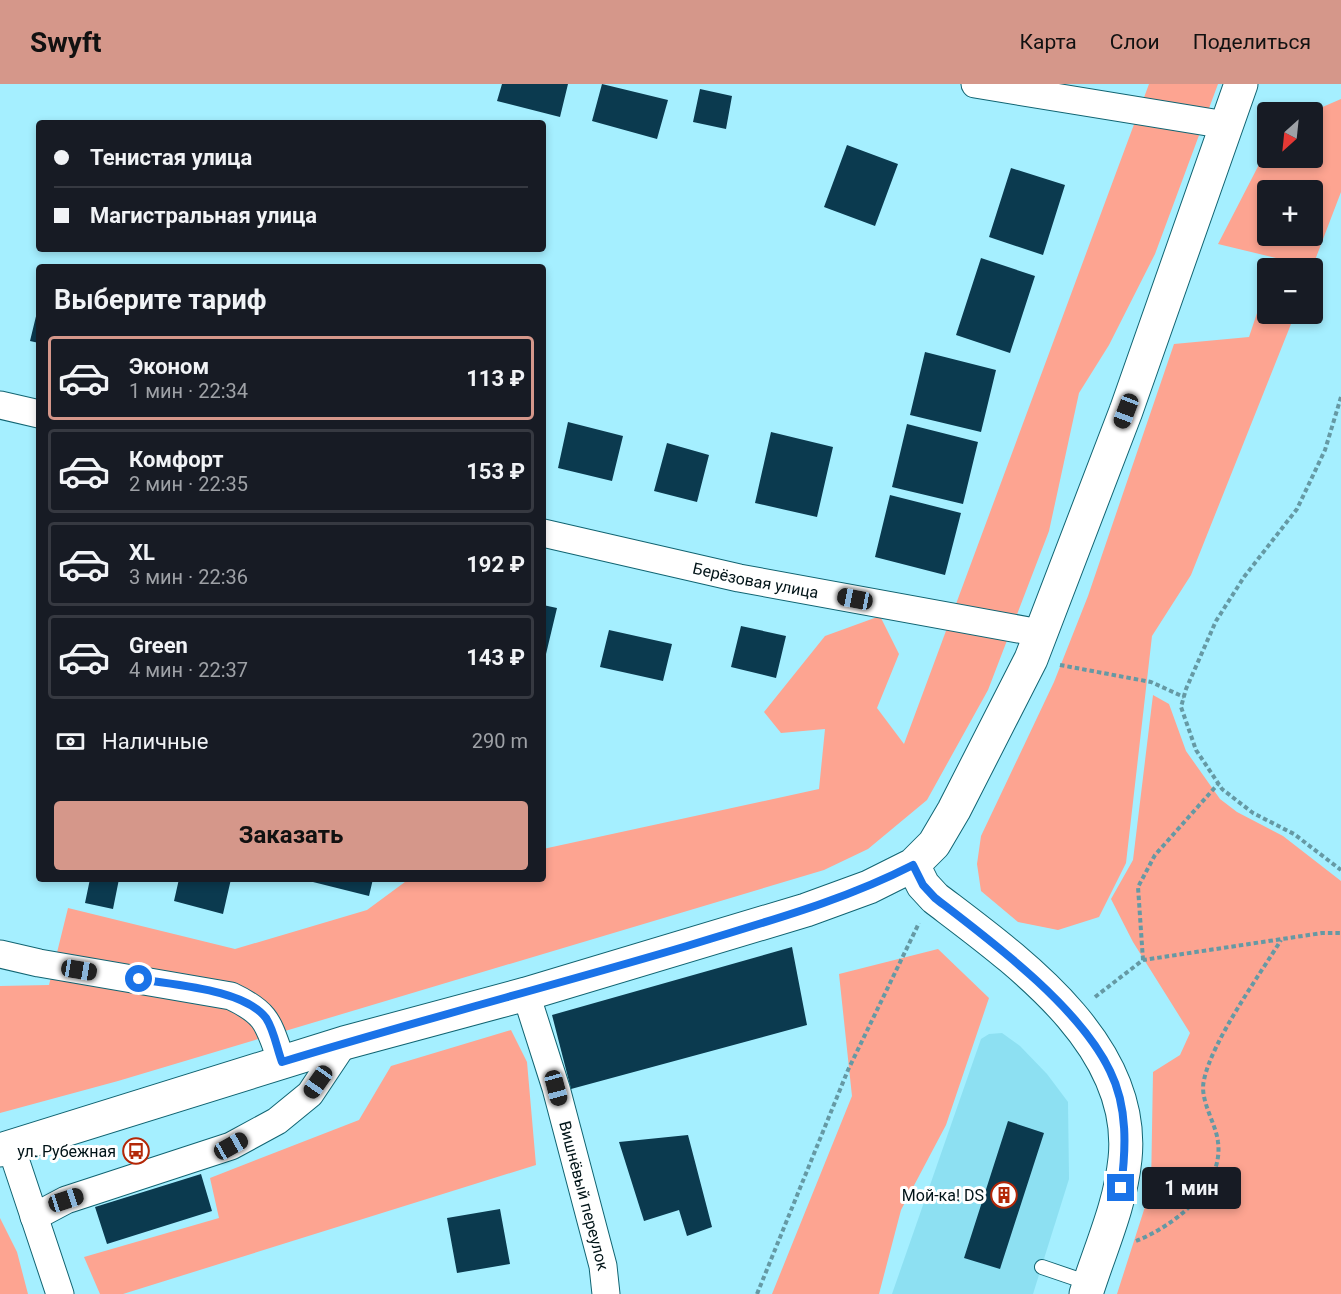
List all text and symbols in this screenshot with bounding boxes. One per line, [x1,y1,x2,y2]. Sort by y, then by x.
text: Swyft [30,26,102,59]
text: Карта [1020,30,1077,54]
text: Слои [1110,30,1160,54]
text: Поделиться [1193,30,1311,54]
north arrow [1257,102,1323,168]
map controls [1257,102,1323,324]
text: Тенистая улица [90,145,252,170]
button: + [1257,180,1323,246]
text: Магистральная улица [90,203,317,228]
button: − [1257,258,1323,324]
text: Выберите тариф [54,284,266,316]
icon: car [57,351,111,405]
text: Эконом [129,354,209,379]
text: 113 ₽ [466,366,525,391]
text: 1 мин · 22:34 [129,379,248,403]
car [1111,391,1141,431]
icon: car [57,444,111,498]
text: Комфорт [129,447,224,472]
text: 153 ₽ [466,459,525,484]
text: 2 мин · 22:35 [129,472,248,496]
icon: car [57,537,111,591]
text: XL [129,540,155,565]
text: 192 ₽ [466,552,525,577]
street label: Берёзовая улица [691,559,820,602]
text: 3 мин · 22:36 [129,565,248,589]
car [836,587,874,611]
icon: car [57,630,111,684]
text: Green [129,633,188,658]
text: 143 ₽ [466,645,525,670]
text: 4 мин · 22:37 [129,658,248,682]
icon: cash [54,725,87,758]
text: Наличные [102,729,208,754]
text: 290 m [472,729,528,753]
button: Заказать [54,801,528,870]
car [60,958,98,982]
route start [125,965,152,992]
car [300,1062,336,1102]
car [543,1068,569,1108]
street label: Вишнёвый переулок [555,1119,613,1273]
car [211,1129,251,1163]
bus stop icon: ул. Рубежная [121,1136,151,1166]
place label: ул. Рубежная [17,1142,116,1161]
callout: 1 мин [1142,1167,1241,1209]
route end [1107,1174,1134,1201]
text: 1 мин [1164,1176,1219,1200]
building icon: Мой-ка! DS [989,1180,1019,1210]
car [46,1186,86,1214]
place label: Мой-ка! DS [902,1186,984,1205]

